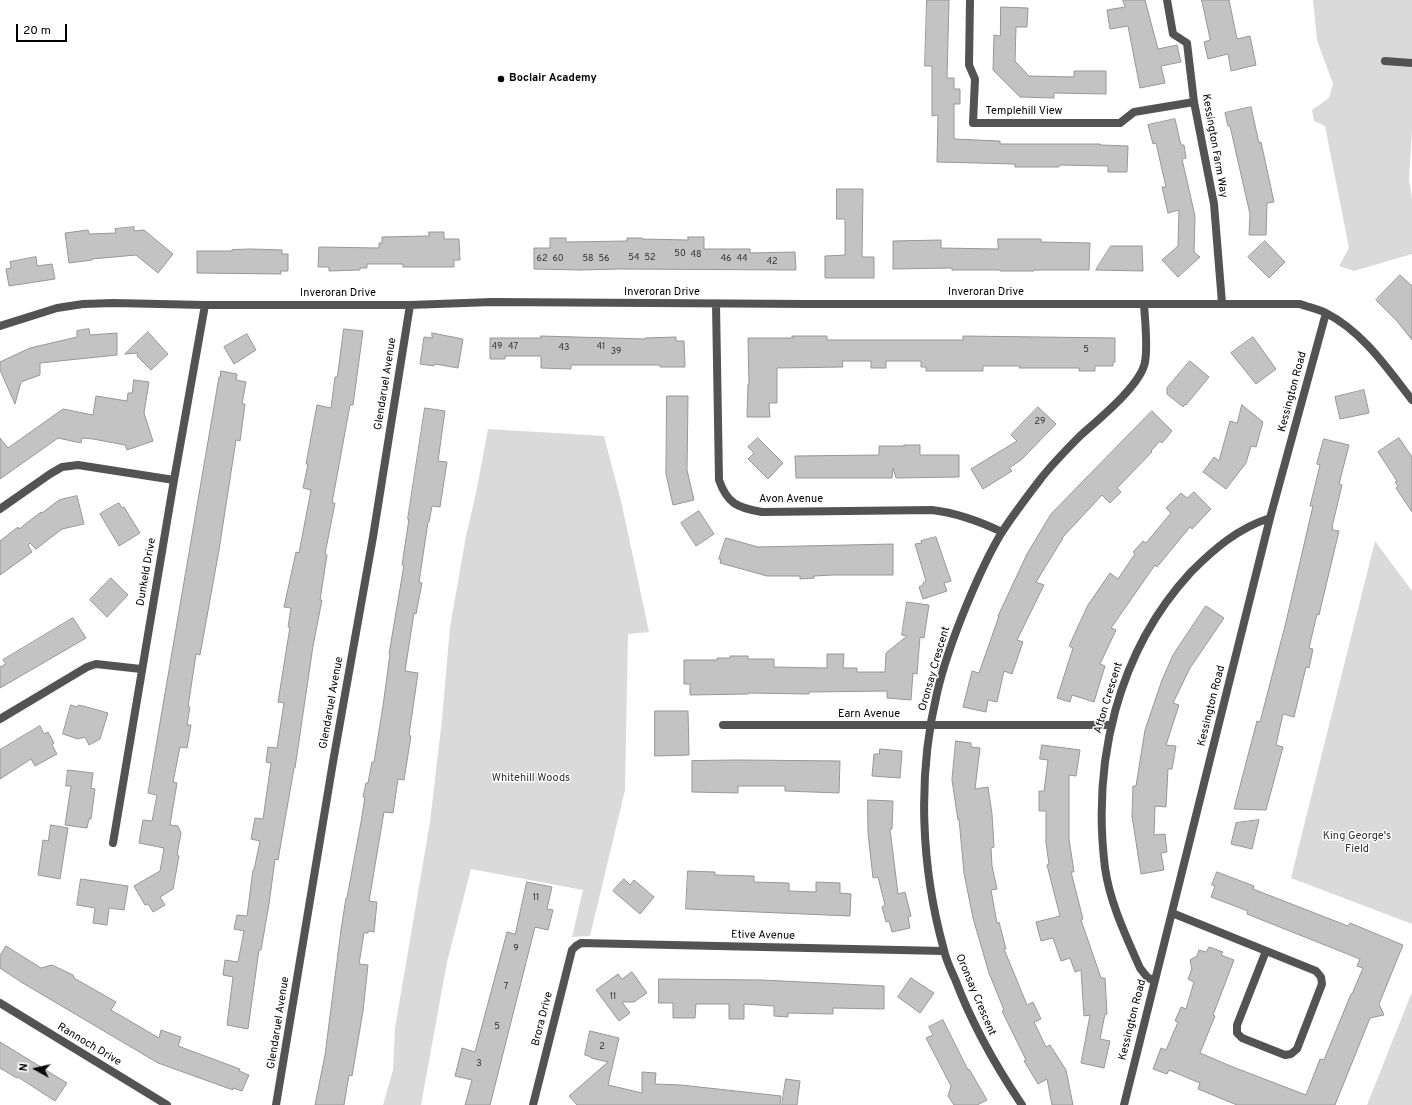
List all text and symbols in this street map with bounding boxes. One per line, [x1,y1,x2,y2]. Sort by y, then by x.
scale bar [18,16,69,42]
text: 20 m [23,23,51,39]
place label: Boclair Academy [509,72,597,86]
marker: Boclair Academy [496,74,506,84]
street label: Kessington Farm Way [1198,93,1230,199]
street label: Templehill View [986,105,1062,119]
house number: 50 [674,249,686,259]
house number: 48 [690,250,702,260]
house number: 54 [628,253,640,263]
house number: 52 [644,253,656,263]
house number: 62 [537,254,547,264]
house number: 60 [552,254,564,264]
house number: 58 [582,254,594,264]
house number: 56 [599,254,609,264]
house number: 46 [721,254,731,264]
house number: 44 [736,254,748,264]
house number: 42 [766,257,778,267]
street label: Inveroran Drive [624,286,700,300]
street label: Inveroran Drive [948,286,1024,300]
street label: Inveroran Drive [300,287,376,301]
street label: Glendaruel Avenue [372,337,400,431]
house number: 49 [492,342,502,352]
house number: 47 [508,342,518,352]
house number: 41 [597,342,605,352]
house number: 43 [558,343,570,353]
house number: 5 [1083,345,1089,355]
house number: 39 [611,347,621,357]
street label: Kessington Road [1276,350,1310,434]
house number: 29 [1035,417,1045,427]
street label: Avon Avenue [759,493,823,507]
street label: Dunkeld Drive [135,537,159,607]
street label: Oronsay Crescent [917,625,953,713]
street label: Glendaruel Avenue [317,656,347,750]
street label: Afton Crescent [1092,661,1126,735]
street label: Kessington Road [1196,664,1228,748]
street label: Earn Avenue [838,708,900,722]
park label: Whitehill Woods [492,772,570,786]
park label: King George's Field [1323,830,1391,856]
house number: 11 [533,893,539,903]
street label: Etive Avenue [731,929,795,943]
house number: 9 [513,944,519,954]
street label: Oronsay Crescent [952,952,998,1038]
street label: Glendaruel Avenue [265,976,293,1070]
street label: Kessington Road [1117,978,1149,1062]
house number: 7 [504,982,508,992]
street label: Brora Drive [530,990,556,1048]
house number: 11 [610,992,616,1002]
street label: Rannoch Drive [55,1021,123,1069]
house number: 5 [494,1022,500,1032]
house number: 2 [599,1042,605,1052]
north arrow [16,1049,56,1089]
house number: 3 [476,1059,482,1069]
text: N [17,1062,32,1072]

